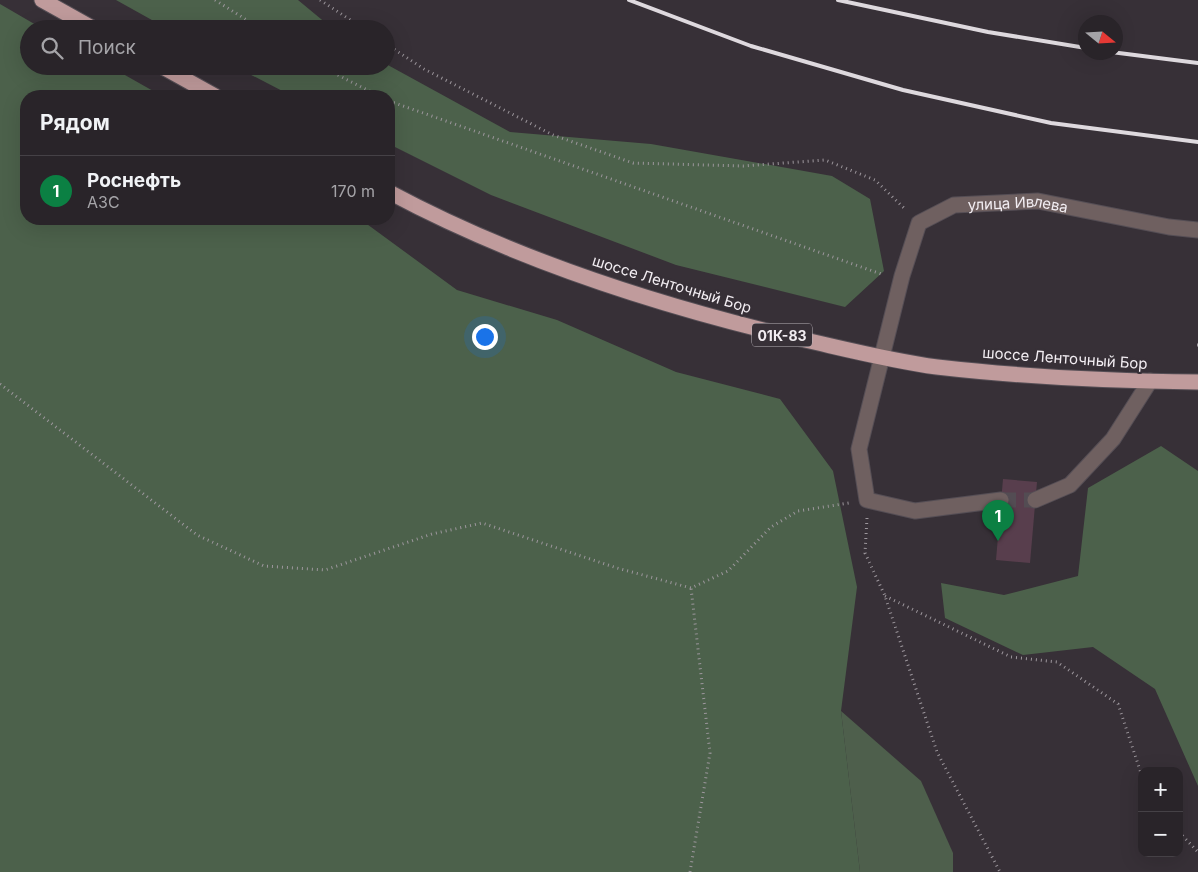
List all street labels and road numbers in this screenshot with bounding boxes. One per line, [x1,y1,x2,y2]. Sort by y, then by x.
street label: улица Ивлева [967,191,1070,216]
street label: шоссе Ленточный Бор [590,251,754,317]
road number: 01К-83 [752,324,812,346]
street label: шоссе Ленточный Бор [982,343,1148,373]

